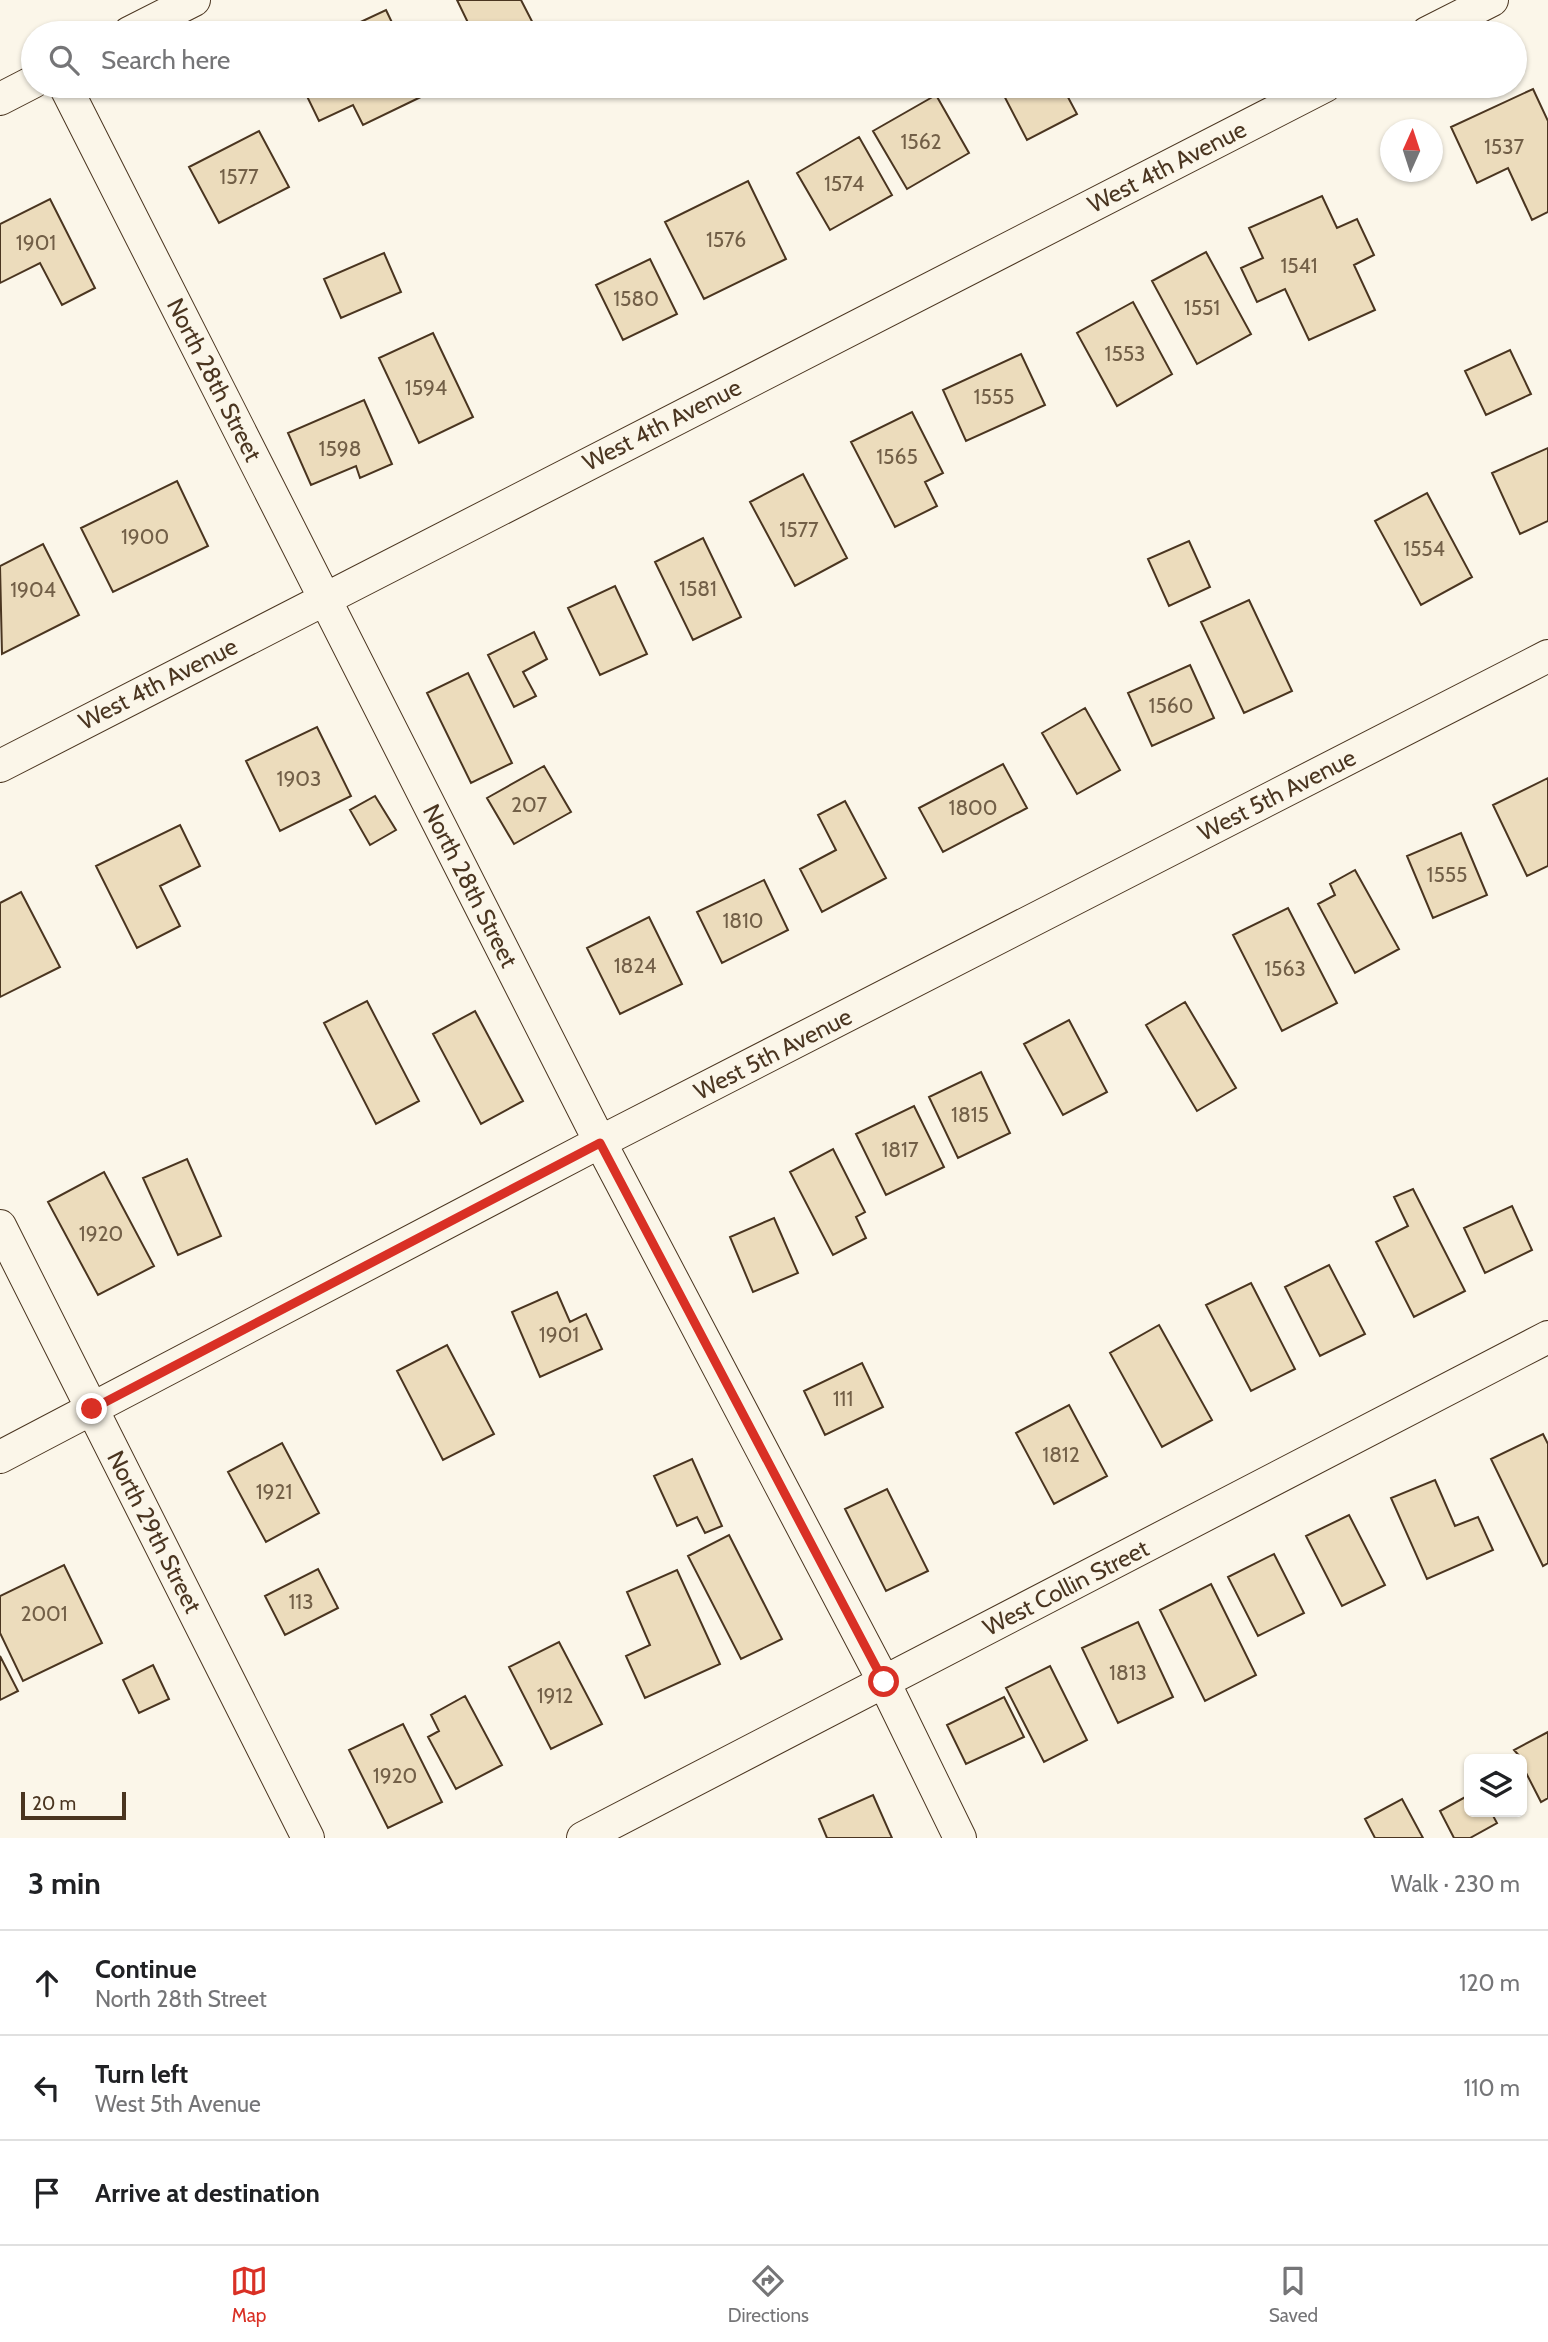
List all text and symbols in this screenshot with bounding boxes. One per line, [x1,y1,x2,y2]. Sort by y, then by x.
search box [21,21,1527,98]
icon: search [45,41,83,79]
text: Search here [101,44,230,76]
street label: West 4th Avenue [1083,114,1251,219]
north arrow [1380,119,1443,182]
house number: 1562 [900,129,942,154]
house number: 1537 [1484,134,1524,159]
house number: 1577 [219,164,259,189]
house number: 1574 [824,171,864,196]
house number: 1576 [706,227,746,252]
house number: 1901 [16,230,56,255]
house number: 1541 [1280,253,1318,278]
house number: 1580 [613,286,659,311]
street label: North 28th Street [161,293,268,466]
house number: 1551 [1184,295,1220,320]
house number: 1553 [1105,341,1145,366]
street label: West 4th Avenue [578,372,746,477]
house number: 1594 [405,375,447,400]
house number: 1555 [974,384,1014,409]
house number: 1598 [319,436,361,461]
house number: 1565 [876,444,918,469]
house number: 1577 [779,517,819,542]
house number: 1900 [121,524,169,549]
house number: 1554 [1403,536,1445,561]
house number: 1581 [679,576,717,601]
house number: 1904 [10,577,56,602]
street label: West 4th Avenue [74,631,242,736]
house number: 1560 [1149,693,1193,718]
street label: West 5th Avenue [1193,742,1360,847]
house number: 1903 [277,766,321,791]
house number: 207 [511,792,547,817]
house number: 1800 [949,795,997,820]
street label: North 28th Street [417,799,524,972]
house number: 1555 [1427,862,1467,887]
house number: 1810 [722,908,764,933]
house number: 1824 [614,953,656,978]
house number: 1563 [1264,956,1306,981]
street label: West 5th Avenue [689,1001,856,1106]
house number: 1815 [951,1102,989,1127]
house number: 1817 [882,1137,919,1162]
house number: 1920 [79,1221,123,1246]
house number: 1901 [539,1322,579,1347]
house number: 111 [833,1386,853,1411]
route end [76,1393,107,1424]
house number: 1812 [1042,1442,1080,1467]
street label: North 29th Street [101,1446,208,1618]
house number: 1921 [256,1479,292,1504]
street label: West Collin Street [978,1533,1153,1642]
house number: 113 [288,1589,314,1614]
house number: 2001 [20,1601,68,1626]
house number: 1813 [1109,1660,1147,1685]
route start [868,1666,899,1697]
house number: 1912 [537,1683,573,1708]
map controls [1464,1754,1527,1817]
button: layers [1464,1754,1527,1817]
house number: 1920 [373,1763,417,1788]
scale bar [21,1789,126,1821]
text: 20 m [32,1792,76,1815]
text: 3 min [28,1865,101,1902]
text: Walk · 230 m [1391,1870,1520,1898]
text: Continue [95,1953,197,1985]
icon: ahead [28,1964,66,2002]
text: 120 m [1459,1969,1520,1997]
text: North 28th Street [95,1985,267,2013]
text: Turn left [95,2058,188,2090]
icon: left [28,2069,66,2107]
text: 110 m [1464,2074,1520,2102]
text: West 5th Avenue [95,2090,261,2118]
icon: arrive [28,2174,66,2212]
text: Arrive at destination [95,2177,320,2209]
tab: Map [230,2262,268,2327]
tab: Directions [728,2262,809,2327]
tab: Saved [1269,2262,1318,2327]

